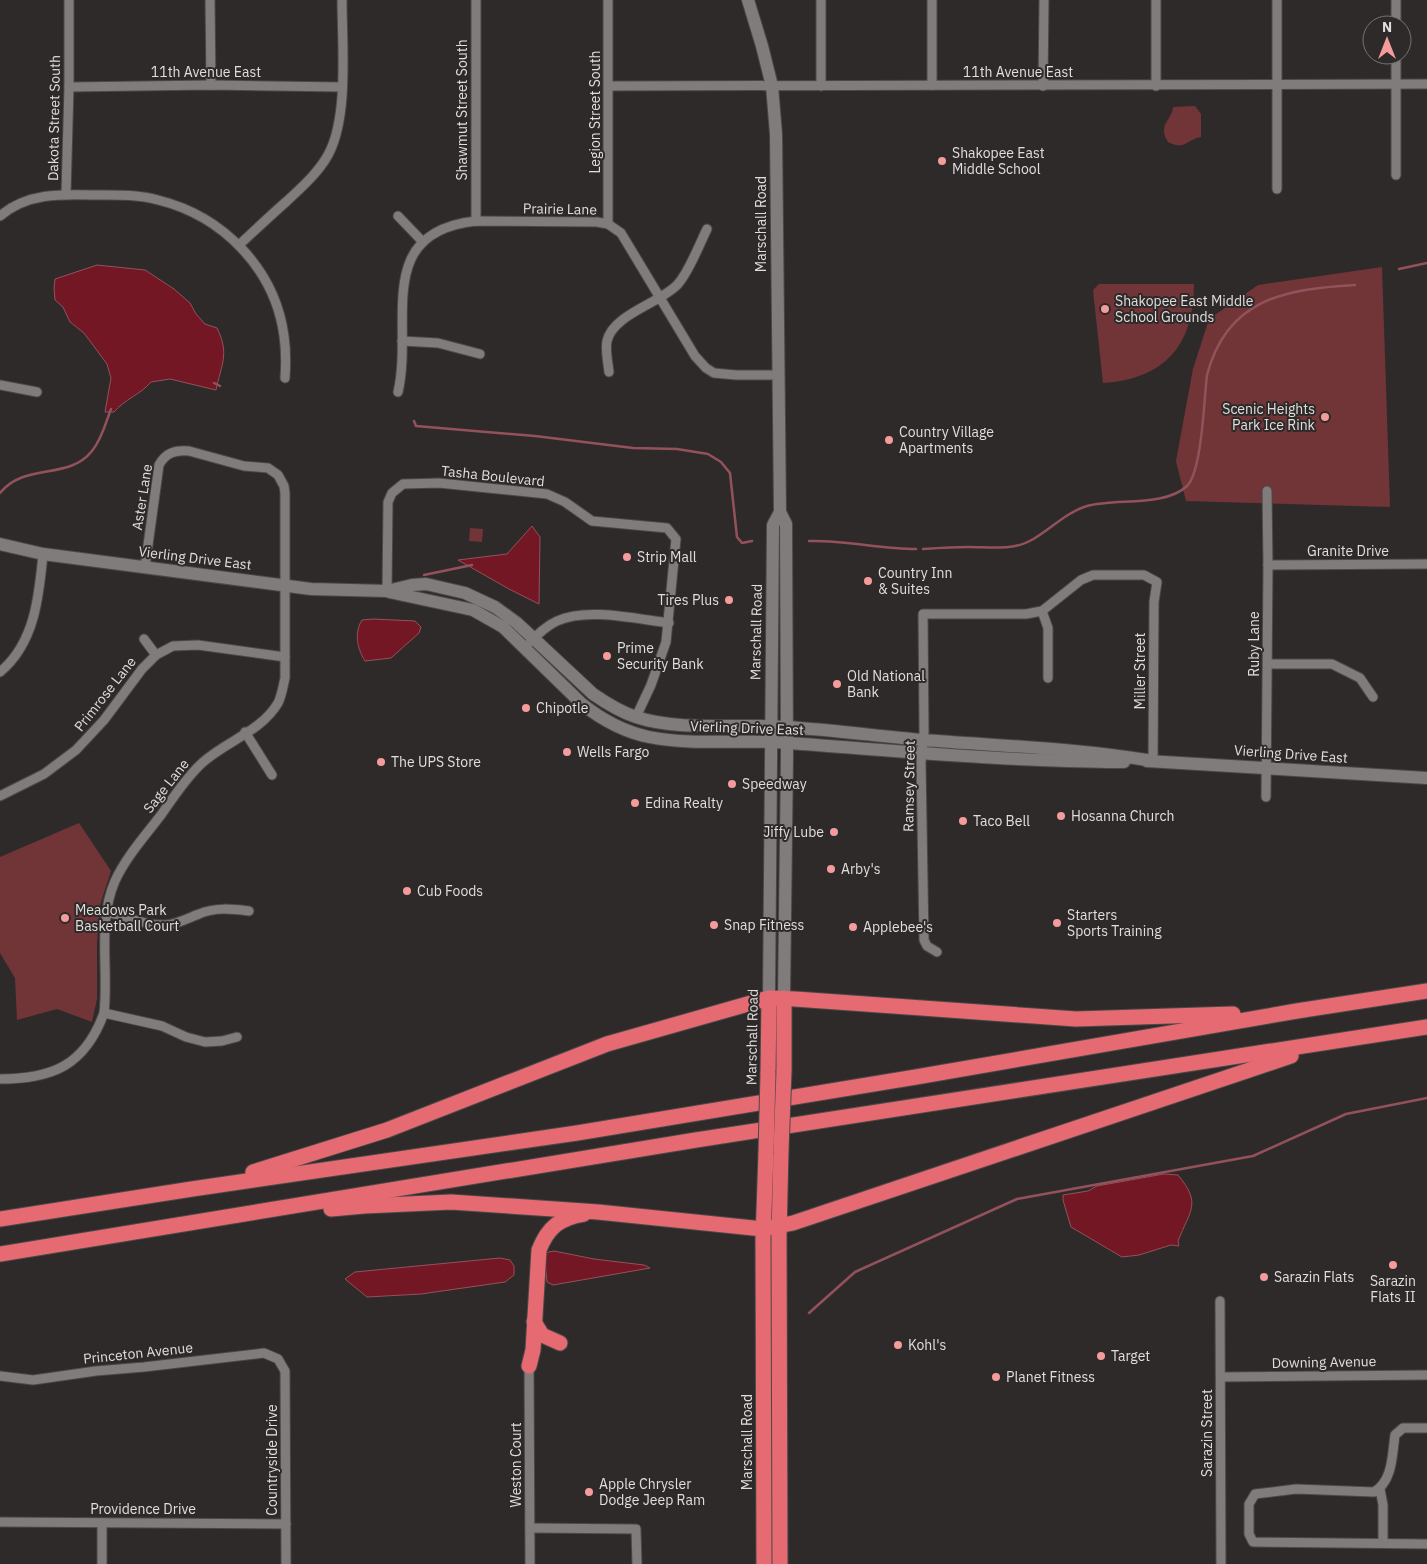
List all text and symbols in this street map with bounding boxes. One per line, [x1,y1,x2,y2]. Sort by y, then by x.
north arrow [1362,15,1412,65]
text: N [1382,18,1392,36]
street label: Shawmut Street South [453,39,471,181]
street label: Legion Street South [586,50,604,174]
street label: Dakota Street South [44,55,64,181]
street label: 11th Avenue East [151,63,261,81]
street label: 11th Avenue East [963,63,1073,81]
place label: Shakopee East Middle School [952,144,1045,178]
marker: Shakopee East Middle School [936,155,948,167]
street label: Marschall Road [752,176,770,272]
street label: Prairie Lane [523,199,598,219]
place label: Shakopee East Middle School Grounds [1115,292,1254,326]
marker: Shakopee East Middle School Grounds [1099,303,1111,315]
place label: Scenic Heights Park Ice Rink [1222,400,1316,434]
marker: Scenic Heights Park Ice Rink [1319,411,1331,423]
place label: Country Village Apartments [899,423,994,457]
marker: Country Village Apartments [883,434,895,446]
street label: Aster Lane [128,462,156,531]
street label: Tasha Boulevard [440,462,546,490]
street label: Vierling Drive East [137,542,253,574]
street label: Granite Drive [1307,542,1389,560]
place label: Strip Mall [637,548,697,566]
marker: Strip Mall [621,551,633,563]
place label: Country Inn & Suites [878,564,952,598]
marker: Country Inn & Suites [862,575,874,587]
street label: Marschall Road [746,584,766,680]
place label: Tires Plus [658,591,719,609]
marker: Tires Plus [723,594,735,606]
street label: Ruby Lane [1245,611,1263,677]
street label: Miller Street [1131,632,1149,709]
place label: Prime Security Bank [617,639,704,673]
marker: Prime Security Bank [601,650,613,662]
street label: Primrose Lane [70,653,140,735]
place label: Old National Bank [847,667,925,701]
marker: Old National Bank [831,678,843,690]
place label: Chipotle [536,699,589,717]
marker: Chipotle [520,702,532,714]
street label: Vierling Drive East [690,717,804,739]
street label: Ramsey Street [899,740,919,832]
street label: Vierling Drive East [1234,741,1349,767]
place label: Wells Fargo [577,743,649,761]
marker: Wells Fargo [561,746,573,758]
place label: The UPS Store [391,753,481,771]
street label: Sage Lane [139,755,193,817]
marker: The UPS Store [375,756,387,768]
place label: Speedway [742,775,807,793]
marker: Speedway [726,778,738,790]
place label: Edina Realty [645,794,723,812]
marker: Edina Realty [629,797,641,809]
place label: Hosanna Church [1071,807,1174,825]
marker: Hosanna Church [1055,810,1067,822]
place label: Taco Bell [973,812,1030,830]
marker: Taco Bell [957,815,969,827]
place label: Jiffy Lube [763,823,824,841]
marker: Jiffy Lube [828,826,840,838]
place label: Arby's [841,860,881,878]
marker: Arby's [825,863,837,875]
place label: Cub Foods [417,882,483,900]
marker: Cub Foods [401,885,413,897]
place label: Meadows Park Basketball Court [75,901,179,935]
place label: Starters Sports Training [1067,906,1162,940]
marker: Meadows Park Basketball Court [59,912,71,924]
place label: Snap Fitness [724,916,805,934]
marker: Starters Sports Training [1051,917,1063,929]
place label: Applebee's [863,918,933,936]
marker: Snap Fitness [708,919,720,931]
marker: Applebee's [847,921,859,933]
street label: Marschall Road [742,989,762,1085]
marker: Sarazin Flats II [1387,1259,1399,1271]
place label: Sarazin Flats [1274,1268,1354,1286]
marker: Sarazin Flats [1258,1271,1270,1283]
place label: Sarazin Flats II [1370,1272,1416,1306]
place label: Kohl's [908,1336,947,1354]
street label: Princeton Avenue [82,1338,194,1368]
marker: Kohl's [892,1339,904,1351]
place label: Target [1111,1347,1150,1365]
marker: Target [1095,1350,1107,1362]
street label: Downing Avenue [1271,1352,1377,1372]
place label: Planet Fitness [1006,1368,1095,1386]
marker: Planet Fitness [990,1371,1002,1383]
street label: Sarazin Street [1198,1389,1216,1477]
street label: Marschall Road [738,1394,756,1490]
street label: Countryside Drive [263,1404,281,1516]
street label: Weston Court [507,1422,525,1508]
place label: Apple Chrysler Dodge Jeep Ram [599,1475,705,1509]
marker: Apple Chrysler Dodge Jeep Ram [583,1486,595,1498]
street label: Providence Drive [90,1500,196,1518]

